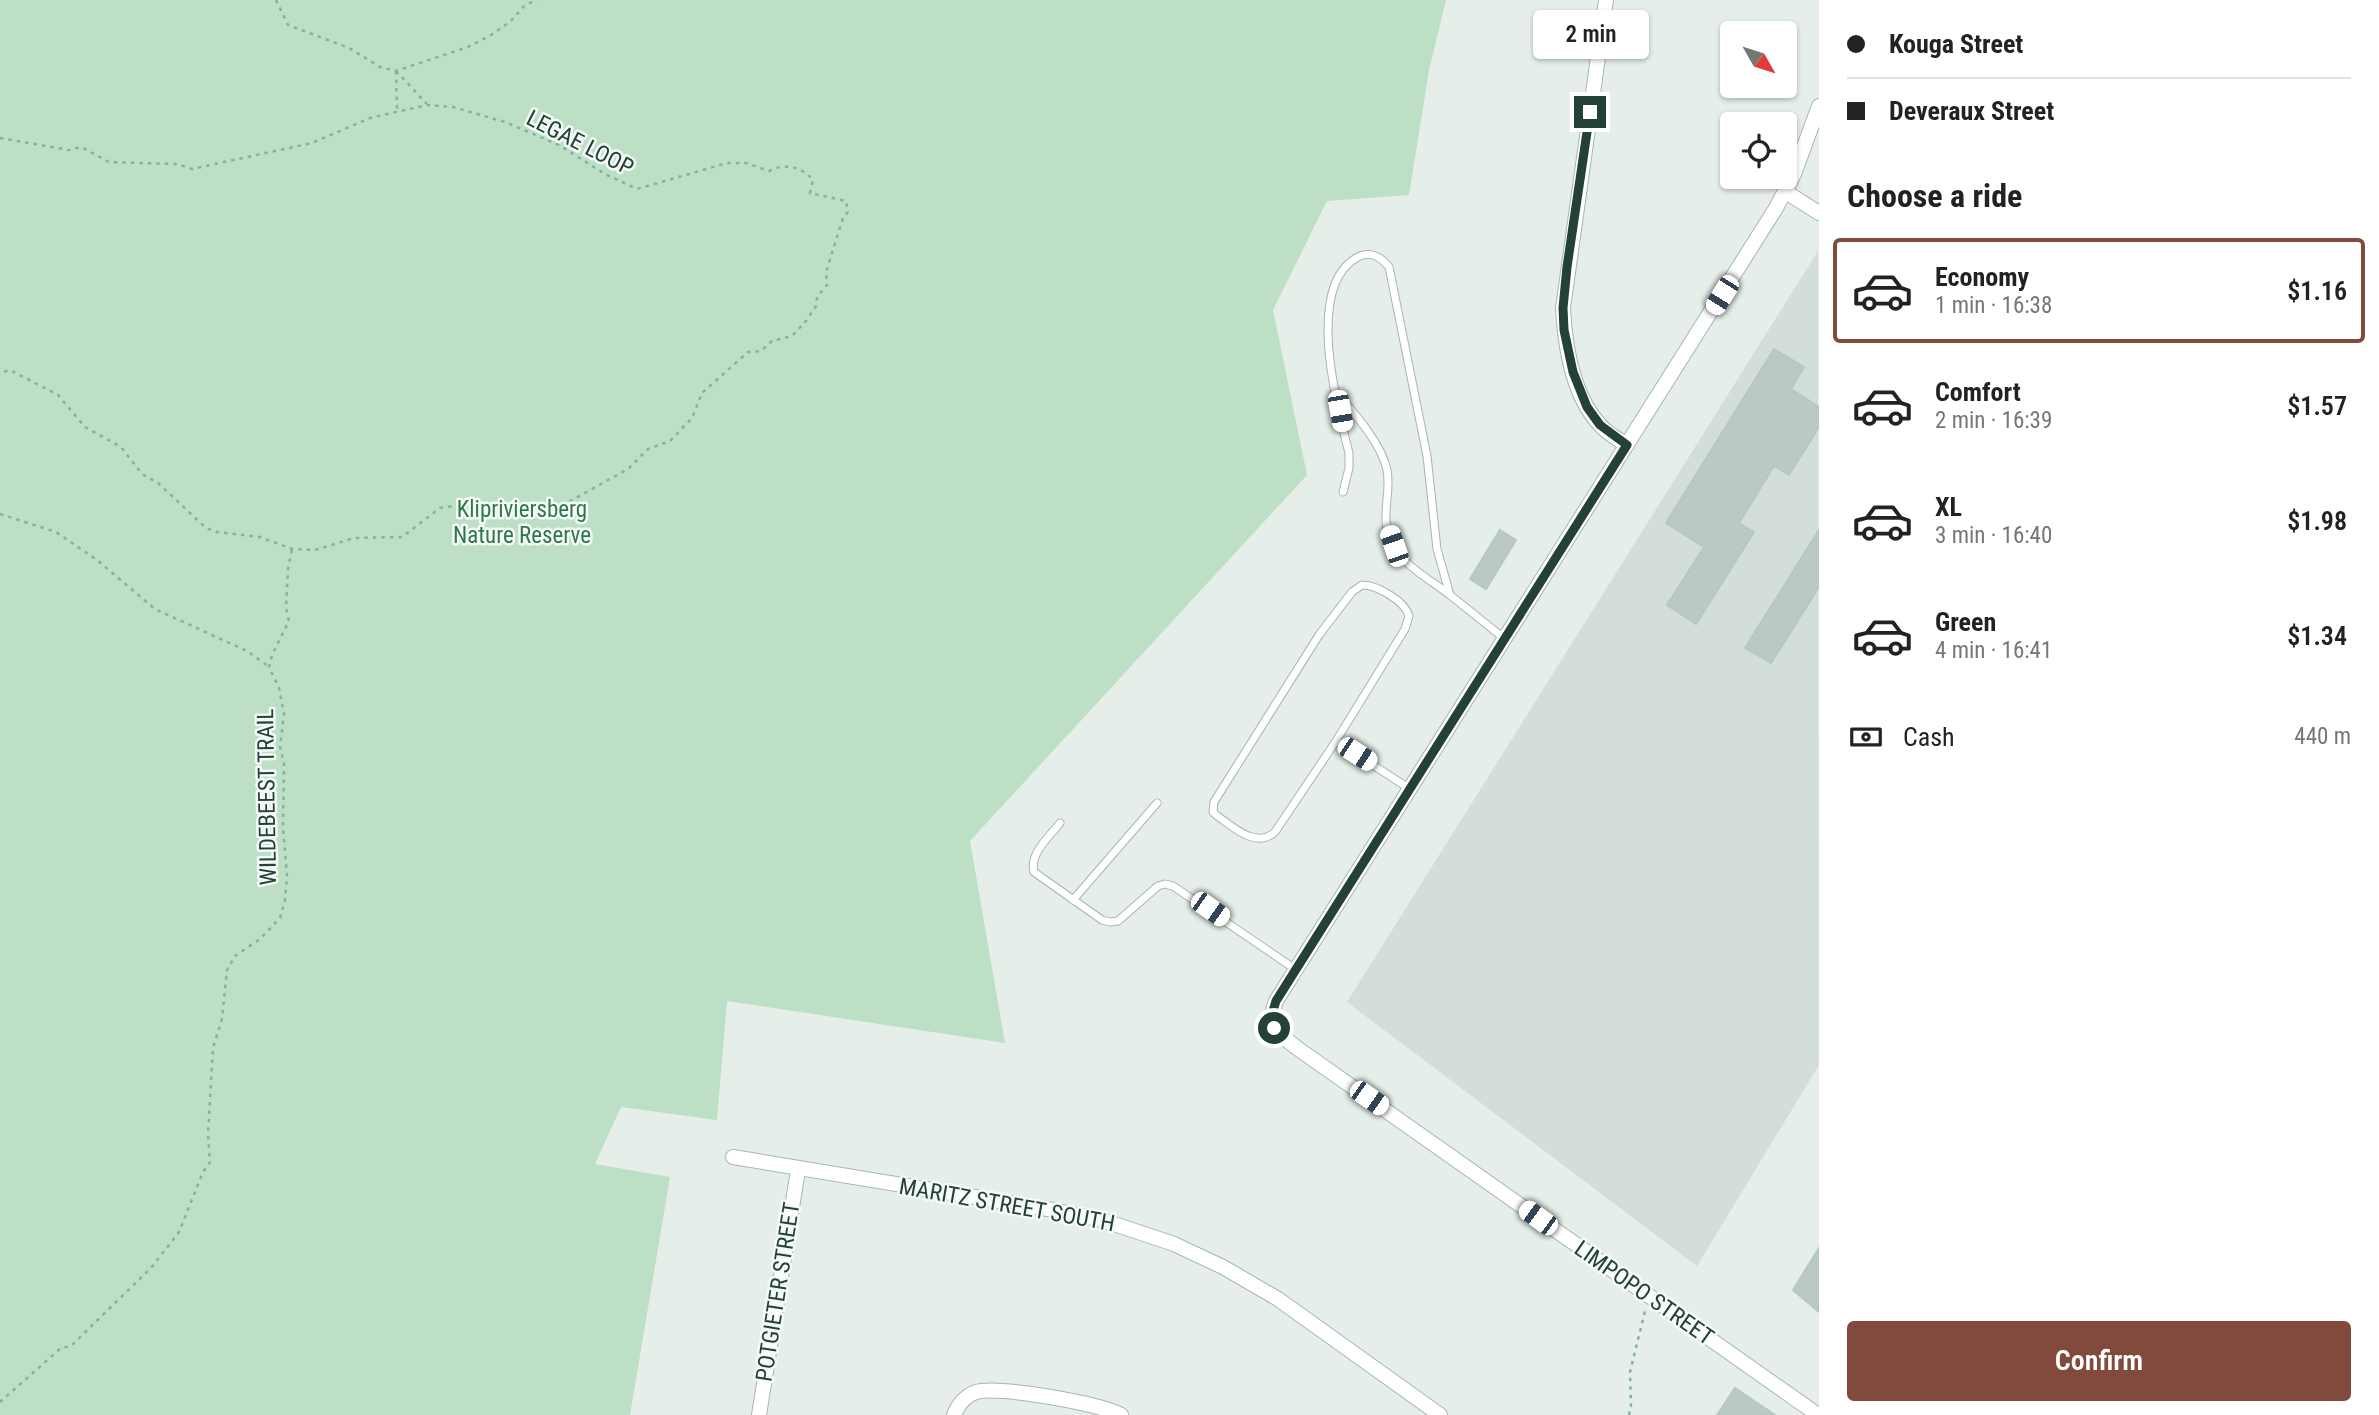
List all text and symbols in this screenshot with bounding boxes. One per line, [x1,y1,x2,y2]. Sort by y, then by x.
callout: 2 min [1532,10,1648,60]
text: 2 min [1566,21,1616,48]
north arrow [1720,21,1797,98]
map controls [1720,21,1797,189]
text: Kouga Street [1889,29,2023,59]
route end [1574,96,1606,128]
text: Deveraux Street [1889,96,2054,126]
street label: LEGAE LOOP [522,105,638,181]
button: locate [1720,112,1797,189]
text: Choose a ride [1847,177,2022,215]
icon: car [1851,259,1914,322]
text: Economy [1935,262,2029,292]
car [1702,272,1743,318]
text: $1.16 [2287,276,2347,306]
text: 1 min · 16:38 [1935,292,2052,319]
icon: car [1851,374,1914,437]
text: Comfort [1935,377,2021,407]
car [1327,388,1354,434]
text: $1.57 [2287,391,2347,421]
text: 2 min · 16:39 [1935,407,2052,434]
icon: car [1851,489,1914,552]
text: XL [1935,492,1962,522]
park label: Klipriviersberg Nature Reserve [453,496,591,549]
text: $1.98 [2287,506,2347,536]
text: 3 min · 16:40 [1935,522,2052,549]
car [1378,523,1411,569]
icon: car [1851,604,1914,667]
text: Green [1935,607,1996,637]
text: $1.34 [2287,621,2347,651]
text: 4 min · 16:41 [1935,637,2052,664]
street label: WILDEBEEST TRAIL [252,708,282,886]
icon: cash [1847,718,1885,756]
text: Cash [1903,722,1955,752]
text: 440 m [2294,723,2351,750]
car [1334,734,1381,774]
car [1187,888,1234,930]
route start [1258,1012,1290,1044]
car [1346,1077,1393,1119]
street label: MARITZ STREET SOUTH [897,1173,1117,1237]
car [1515,1197,1562,1239]
street label: POTGIETER STREET [751,1200,805,1383]
street label: LIMPOPO STREET [1569,1235,1719,1351]
button: Confirm [1847,1321,2351,1401]

